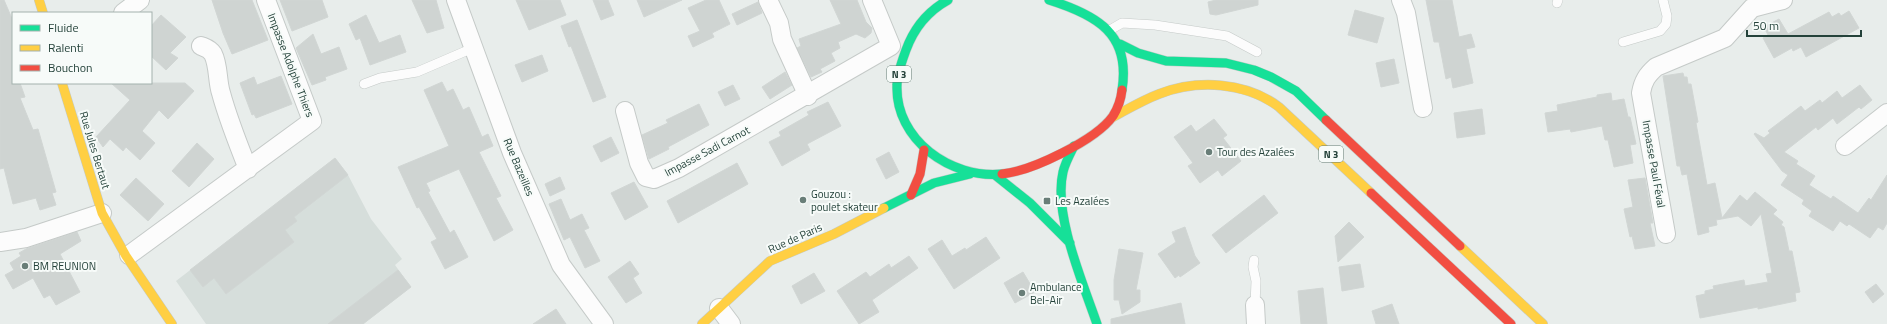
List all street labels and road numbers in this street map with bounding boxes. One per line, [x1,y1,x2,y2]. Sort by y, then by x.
street label: Impasse Adolphe Thiers [264,11,318,119]
road number: N 3 [887,66,911,82]
street label: Rue Jules Bertaut [76,109,114,191]
street label: Impasse Paul Féval [1638,119,1670,209]
street label: Impasse Sadi Carnot [662,122,753,180]
street label: Rue Bazeilles [500,136,538,198]
road number: N 3 [1319,146,1343,162]
street label: Rue de Paris [765,219,825,257]

